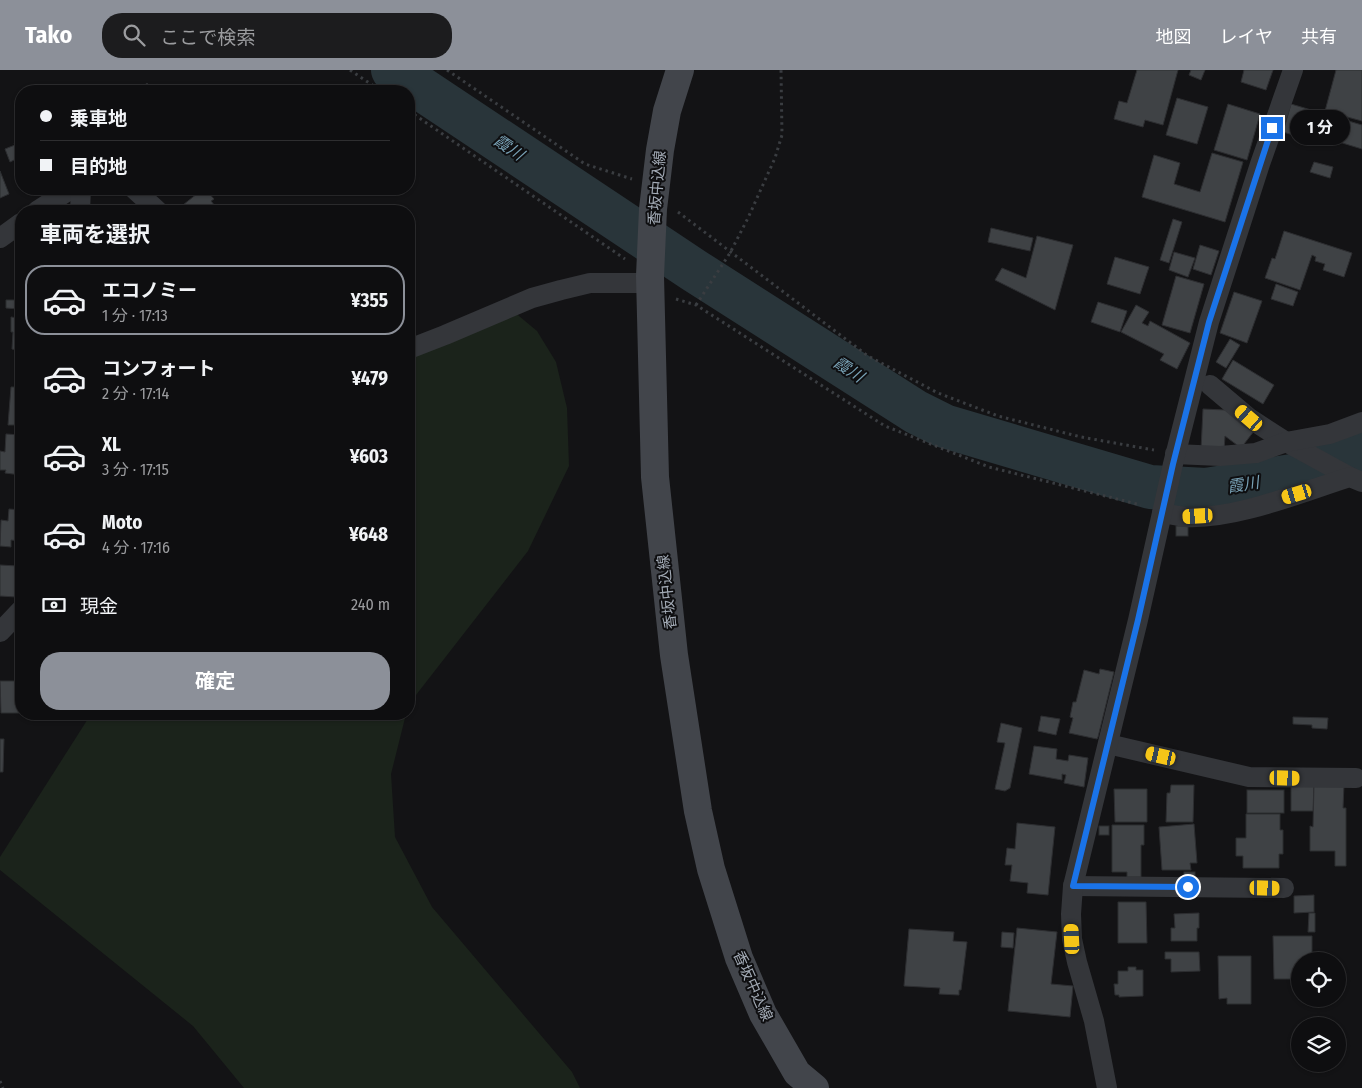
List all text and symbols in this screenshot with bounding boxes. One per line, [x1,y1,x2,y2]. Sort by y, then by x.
search box [102,13,452,58]
text: Tako [25,21,72,49]
icon: search [120,21,148,49]
text: ここで検索 [160,26,255,49]
text: 地図 [1156,26,1192,48]
text: レイヤ [1220,26,1273,48]
text: 共有 [1301,26,1337,48]
text: 乗車地 [70,107,127,130]
callout: 1 分 [1290,110,1350,146]
route end [1261,117,1283,139]
text: 1 分 [1307,118,1333,137]
water label: 霞川 [490,131,529,165]
street label: 香坂中込線 [645,150,669,226]
text: 目的地 [70,155,127,178]
text: 車両を選択 [40,221,150,248]
icon: car [42,278,87,323]
text: エコノミー [102,279,197,302]
text: ¥355 [351,289,388,312]
text: 1 分 · 17:13 [102,306,168,325]
water label: 霞川 [830,353,869,387]
icon: car [42,356,87,401]
text: コンフォート [102,357,215,380]
text: ¥479 [351,367,388,390]
text: 2 分 · 17:14 [102,384,169,403]
car [1232,402,1265,434]
text: XL [102,433,121,456]
icon: car [42,434,87,479]
text: ¥603 [350,445,388,468]
text: 3 分 · 17:15 [102,460,169,479]
water label: 霞川 [1226,472,1262,496]
car [1280,482,1313,506]
car [1182,508,1213,524]
text: Moto [102,511,142,534]
icon: car [42,512,87,557]
text: ¥648 [349,523,388,546]
text: 4 分 · 17:16 [102,538,170,557]
street label: 香坂中込線 [654,554,680,630]
icon: cash [40,591,68,619]
text: 現金 [80,595,118,618]
text: 240 m [351,595,390,614]
button: 確定 [40,652,390,710]
car [1144,745,1177,767]
car [1269,770,1300,786]
route start [1177,876,1199,898]
car [1249,880,1280,896]
car [1063,924,1080,954]
street label: 香坂中込線 [730,948,776,1024]
map controls [1291,952,1346,1072]
button: locate [1291,952,1346,1007]
button: layers [1291,1017,1346,1072]

